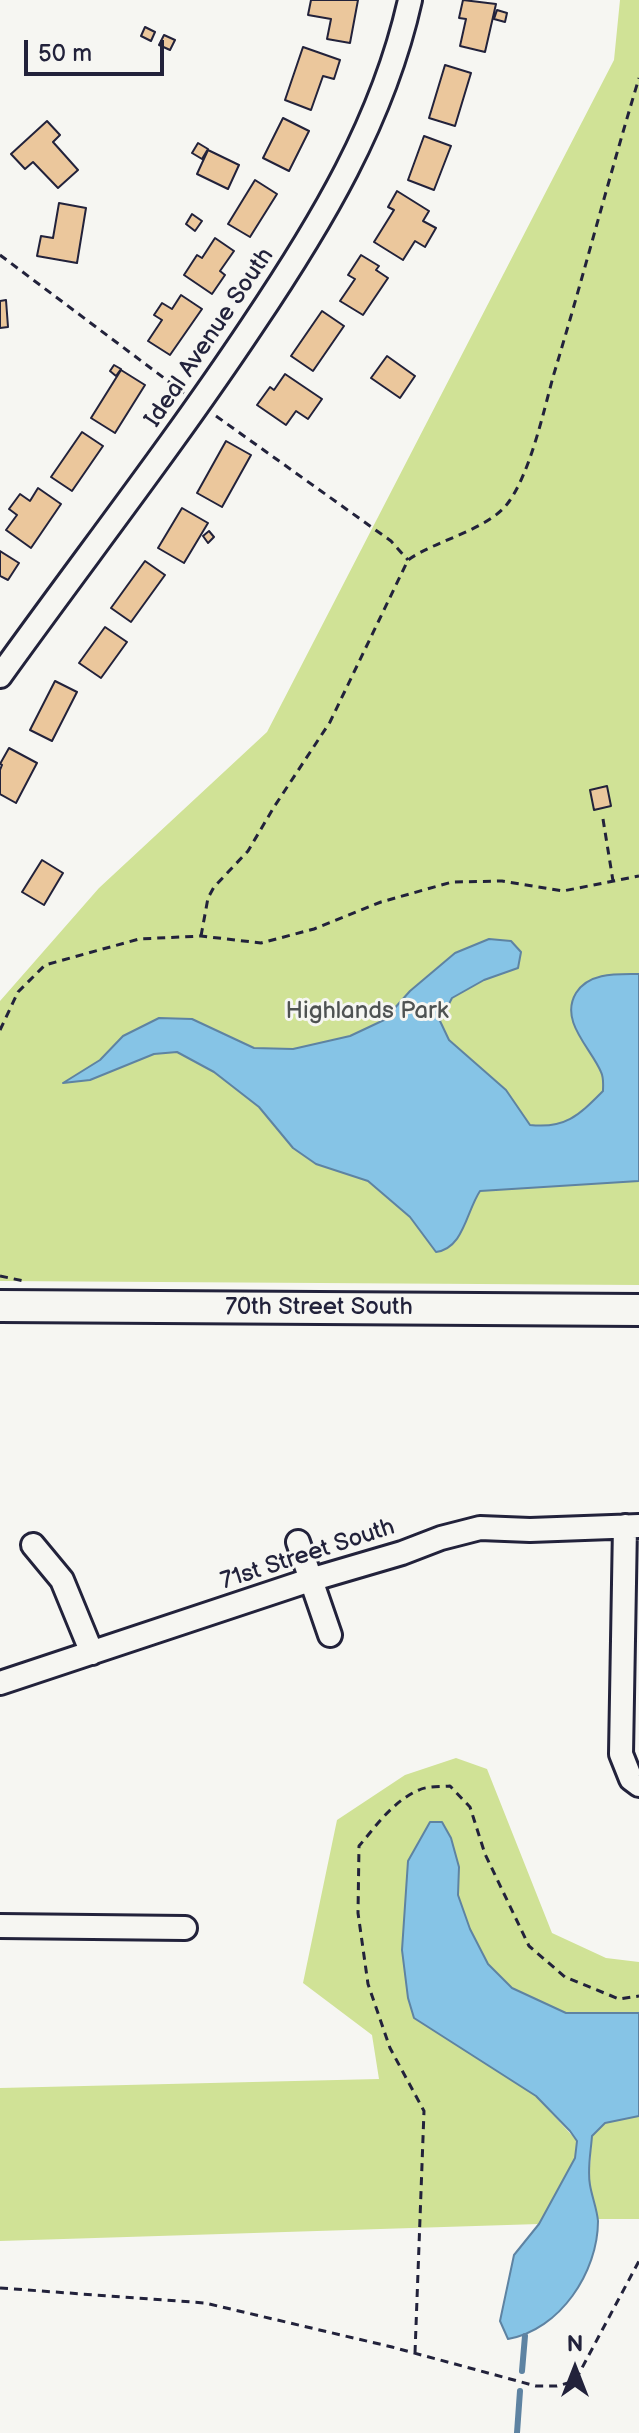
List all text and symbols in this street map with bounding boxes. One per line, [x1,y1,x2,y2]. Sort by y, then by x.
scale bar [28,24,168,74]
text: 50 m [38,39,92,68]
street label: Ideal Avenue South [139,243,281,433]
park label: Highlands Park [286,998,448,1026]
street label: 70th Street South [225,1294,413,1322]
street label: 71st Street South [217,1513,399,1597]
north arrow [535,2329,615,2409]
text: N [567,2331,583,2358]

